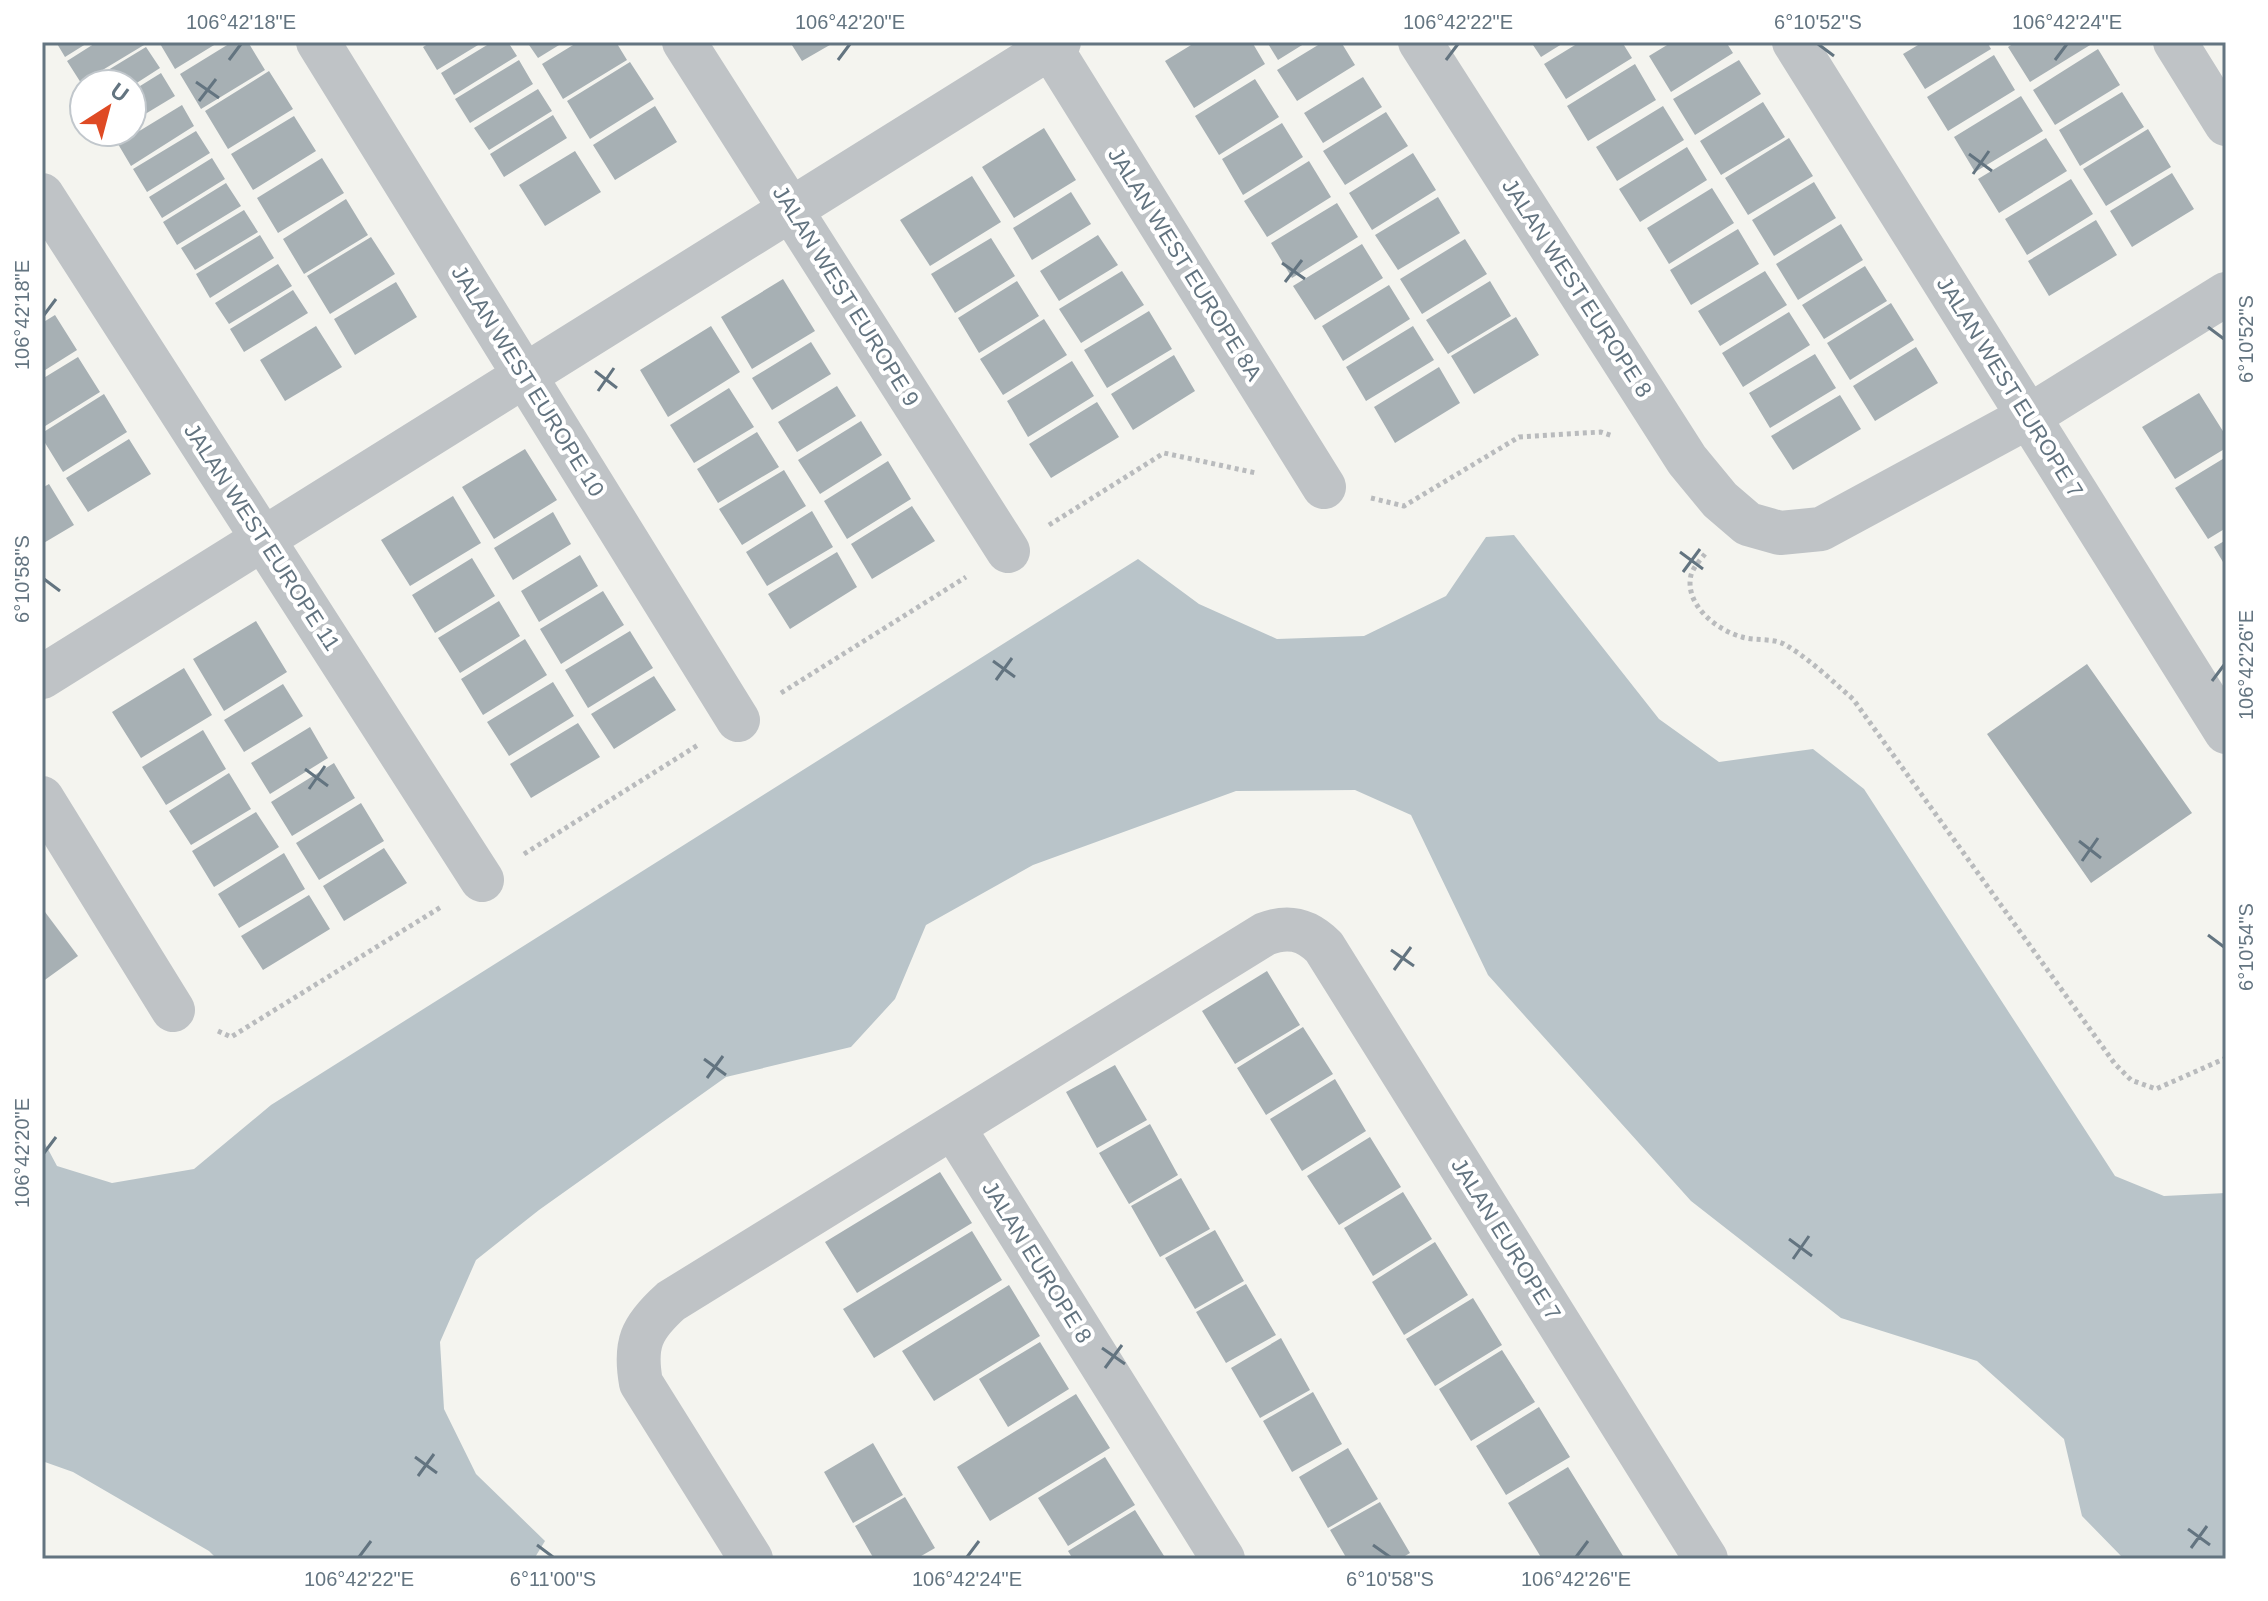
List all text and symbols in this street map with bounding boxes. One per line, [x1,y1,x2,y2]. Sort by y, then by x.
text: 106°42'18"E [186,11,296,33]
text: 106°42'20"E [795,11,905,33]
text: 106°42'22"E [1403,11,1513,33]
text: 6°10'52"S [1774,11,1862,33]
text: 106°42'24"E [2012,11,2122,33]
north arrow [68,68,148,148]
text: U [106,77,133,107]
street label: JALAN WEST EUROPE 8A [1103,143,1267,385]
street label: JALAN WEST EUROPE 8 [1497,174,1657,402]
street label: JALAN WEST EUROPE 9 [768,181,924,411]
text: 106°42'18"E [11,260,33,370]
street label: JALAN WEST EUROPE 10 [447,261,609,501]
street label: JALAN WEST EUROPE 7 [1932,272,2088,502]
text: 6°10'52"S [2235,295,2257,383]
street label: JALAN WEST EUROPE 11 [179,419,345,655]
text: 6°10'58"S [11,535,33,623]
text: 106°42'26"E [2235,610,2257,720]
text: 6°10'54"S [2235,903,2257,991]
text: 106°42'20"E [11,1098,33,1208]
street label: JALAN EUROPE 7 [1446,1154,1566,1324]
street label: JALAN EUROPE 8 [977,1177,1097,1347]
text: 106°42'22"E [304,1568,414,1590]
text: 6°11'00"S [510,1568,596,1590]
text: 106°42'24"E [912,1568,1022,1590]
text: 6°10'58"S [1346,1568,1434,1590]
text: 106°42'26"E [1521,1568,1631,1590]

